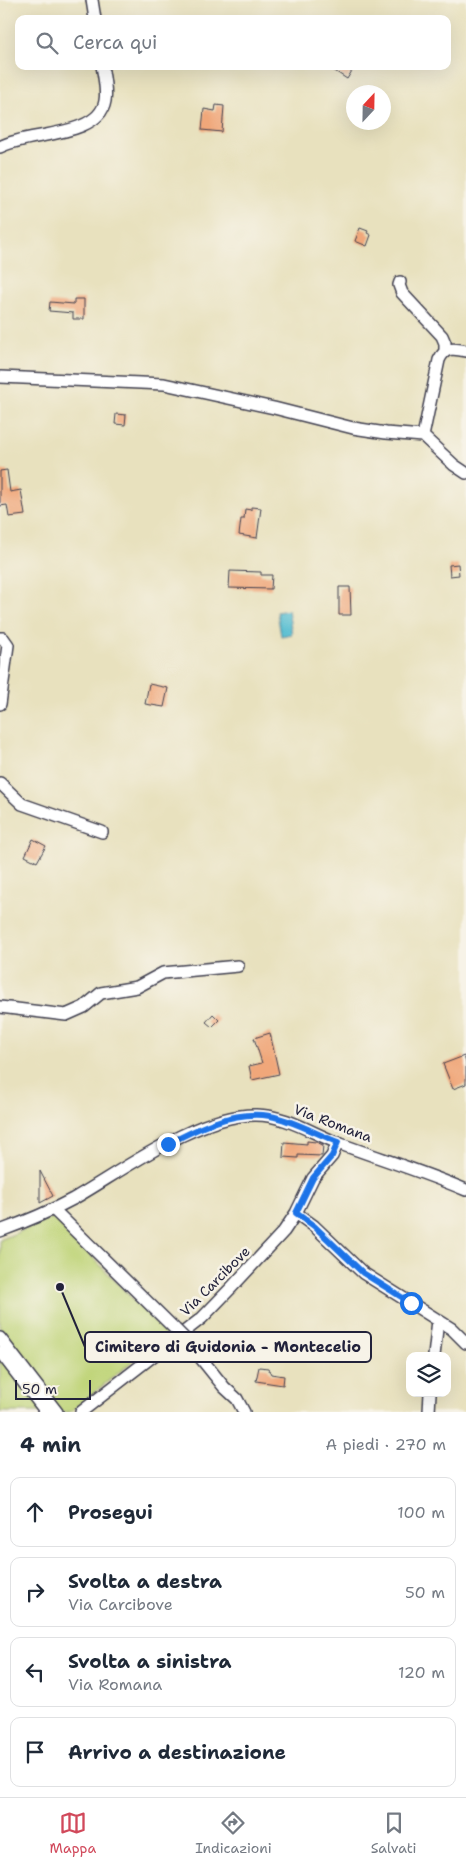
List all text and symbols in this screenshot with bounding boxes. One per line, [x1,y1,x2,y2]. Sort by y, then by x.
search box [15,15,451,70]
icon: search [33,29,61,57]
text: Cerca qui [73,30,157,55]
north arrow [346,85,391,130]
street label: Via Romana [291,1100,375,1146]
route end [157,1133,180,1156]
street label: Via Carcibove [176,1242,254,1320]
route start [400,1292,423,1315]
callout: Cimitero di Guidonia - Montecelio [85,1332,371,1362]
text: Cimitero di Guidonia - Montecelio [95,1337,361,1357]
map controls [406,1352,451,1397]
button: layers [406,1352,451,1397]
scale bar [15,1377,91,1400]
text: 50 m [22,1380,57,1398]
text: 4 min [20,1431,81,1459]
text: A piedi · 270 m [326,1434,446,1455]
icon: ahead [21,1498,49,1526]
text: Prosegui [68,1500,153,1525]
text: 100 m [397,1502,445,1523]
text: Svolta a destra [68,1569,222,1594]
icon: right [21,1578,49,1606]
text: 50 m [405,1582,445,1603]
text: Via Carcibove [68,1594,173,1615]
text: Svolta a sinistra [68,1649,231,1674]
icon: left [21,1658,49,1686]
text: 120 m [398,1662,445,1683]
text: Via Romana [68,1674,162,1695]
icon: arrive [21,1738,49,1766]
text: Arrivo a destinazione [68,1740,286,1765]
tab: Mappa [50,1809,96,1857]
tab: Indicazioni [195,1809,272,1857]
tab: Salvati [371,1809,416,1857]

